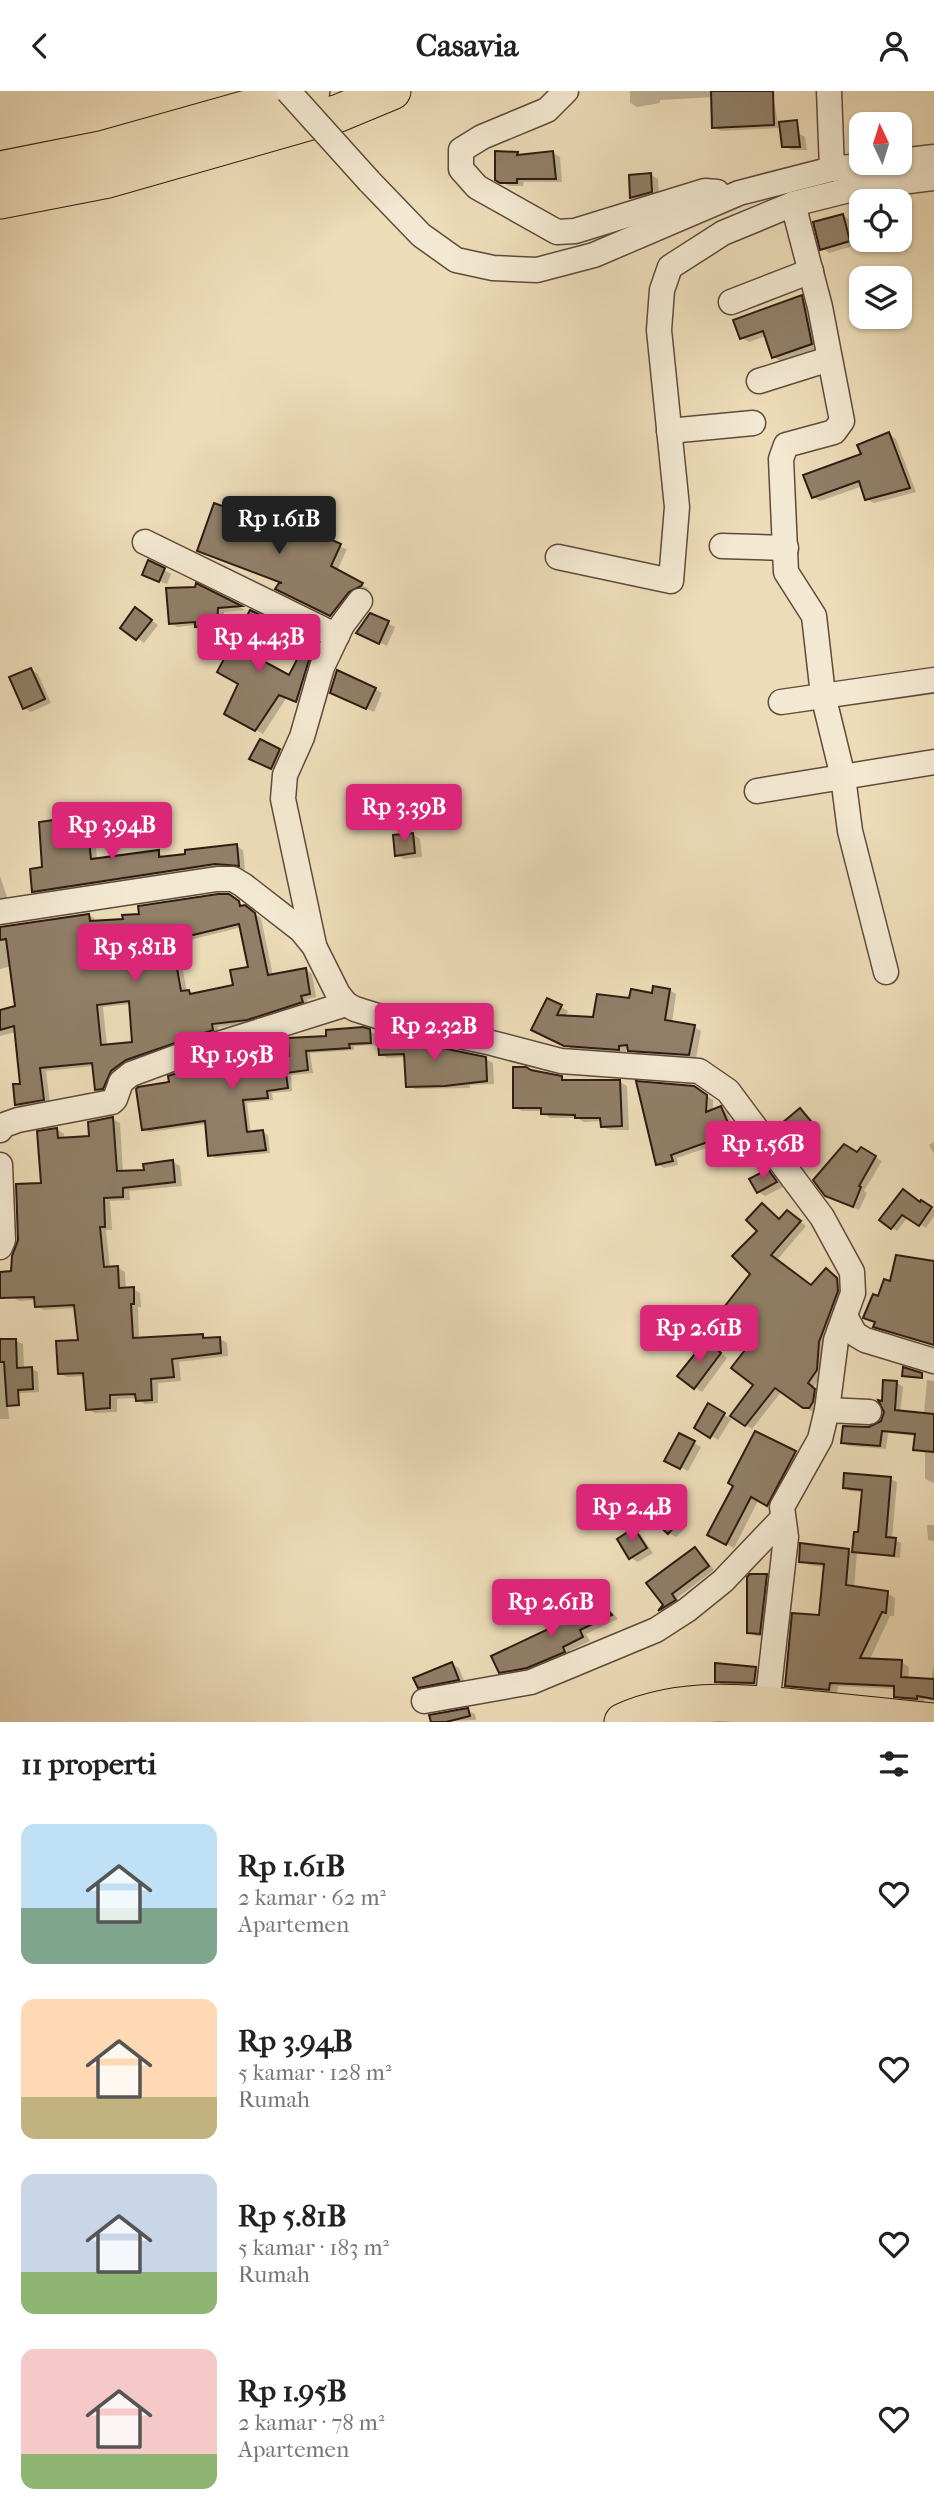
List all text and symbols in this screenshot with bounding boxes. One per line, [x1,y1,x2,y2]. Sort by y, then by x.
icon: back [21,27,59,65]
text: Casavia [416,27,518,64]
icon: person [875,27,913,65]
north arrow [849,112,912,175]
map controls [849,112,912,329]
button: locate [849,189,912,252]
button: layers [849,266,912,329]
pin: Rp 1.61B [207,497,351,556]
text: Rp 1.61B [238,505,320,532]
pin: Rp 4.43B [187,615,331,674]
text: Rp 4.43B [213,623,305,650]
pin: Rp 3.39B [332,785,476,844]
text: Rp 3.39B [362,793,446,820]
pin: Rp 3.94B [40,803,184,862]
text: Rp 3.94B [68,811,156,838]
pin: Rp 5.81B [63,925,207,984]
text: Rp 5.81B [93,933,177,960]
pin: Rp 2.32B [362,1003,506,1063]
text: Rp 2.32B [391,1012,477,1039]
pin: Rp 1.95B [160,1033,304,1092]
text: Rp 1.95B [190,1041,274,1068]
pin: Rp 1.56B [691,1121,835,1181]
text: Rp 1.56B [721,1130,805,1157]
pin: Rp 2.61B [627,1305,771,1365]
text: Rp 2.61B [656,1314,742,1341]
pin: Rp 2.4B [567,1485,697,1544]
text: Rp 2.4B [592,1493,672,1520]
pin: Rp 2.61B [479,1579,623,1639]
text: Rp 2.61B [508,1588,594,1615]
icon: filters [875,1745,913,1783]
text: 11 properti [21,1747,156,1782]
text: Rp 1.61B [238,1849,345,1884]
icon: home [77,1852,161,1936]
icon: heart [875,1875,913,1913]
text: 2 kamar · 62 m² [238,1884,386,1911]
text: Apartemen [238,1911,349,1938]
text: Rp 3.94B [238,2024,353,2059]
icon: home [77,2027,161,2111]
icon: heart [875,2050,913,2088]
text: 5 kamar · 128 m² [238,2059,391,2086]
text: Rumah [238,2086,310,2113]
text: Rp 5.81B [238,2199,346,2234]
icon: home [77,2202,161,2286]
icon: heart [875,2225,913,2263]
text: 5 kamar · 183 m² [238,2234,389,2261]
text: Rumah [238,2261,310,2288]
text: Rp 1.95B [238,2374,347,2409]
icon: home [77,2377,161,2461]
icon: heart [875,2400,913,2438]
text: 2 kamar · 78 m² [238,2409,384,2436]
text: Apartemen [238,2436,349,2463]

